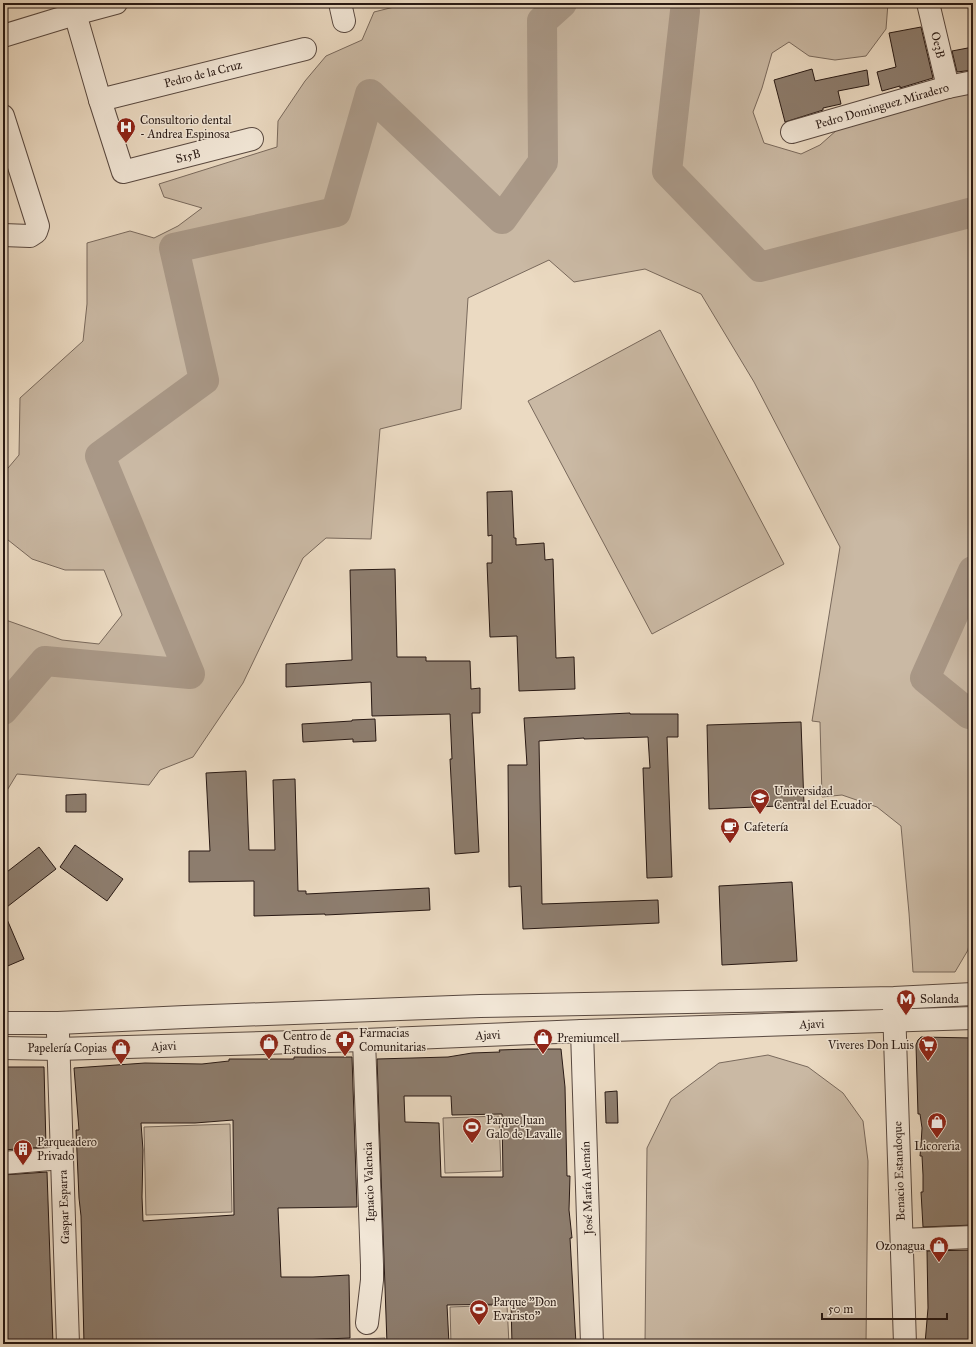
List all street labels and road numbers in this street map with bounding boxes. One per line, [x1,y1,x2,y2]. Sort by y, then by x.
street label: Oe3B [928,30,948,60]
street label: Pedro de la Cruz [163,57,244,90]
street label: Pedro Dominguez Miradero [814,80,951,133]
street label: S15B [174,146,202,166]
street label: Ajavi [798,1017,825,1031]
street label: Ajavi [474,1028,501,1042]
street label: Ajavi [150,1039,177,1053]
street label: Benacio Estandoque [890,1121,909,1221]
street label: José María Alemán [578,1140,597,1237]
street label: Ignacio Valencia [361,1141,378,1222]
street label: Gaspar Esparra [56,1169,72,1244]

